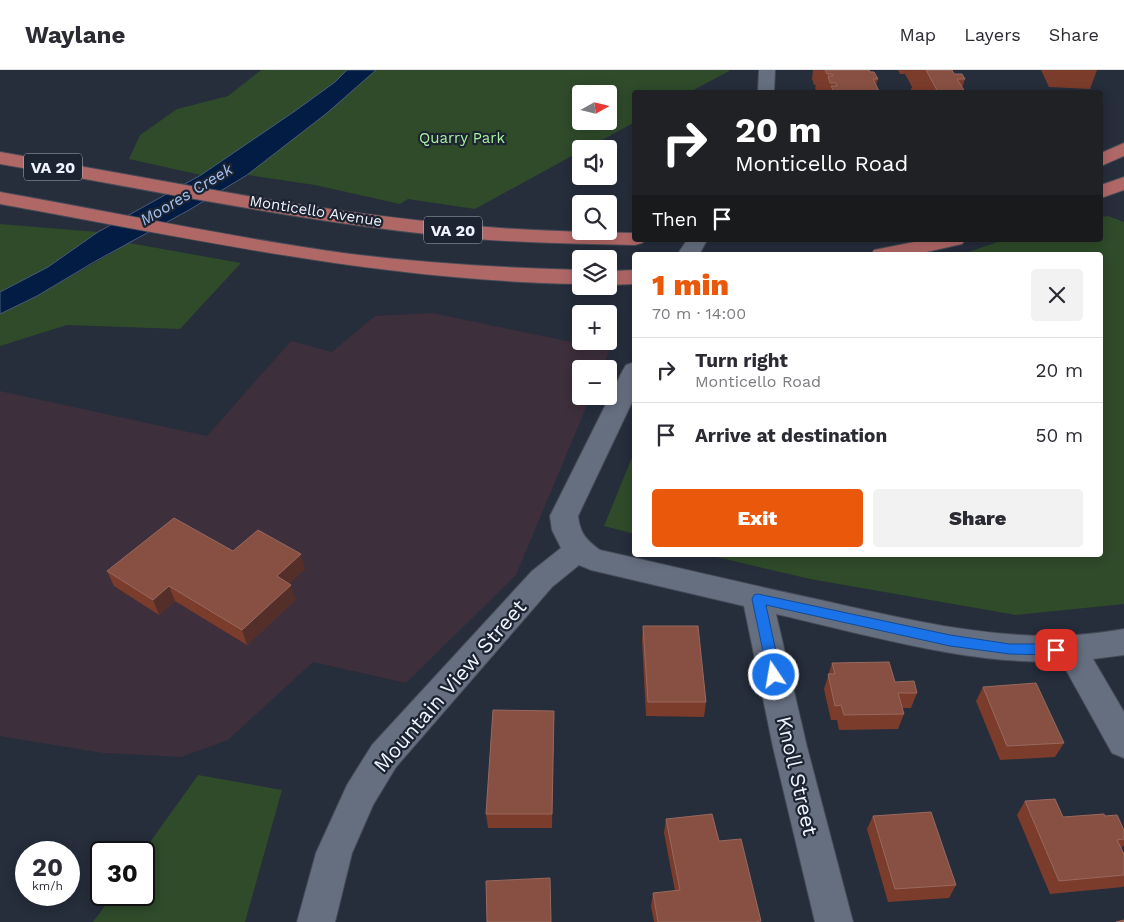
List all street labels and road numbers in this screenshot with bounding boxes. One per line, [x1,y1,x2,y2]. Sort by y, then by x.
road number: VA 20 [24,154,82,180]
street label: Monticello Avenue [248,192,384,230]
road number: VA 20 [424,216,482,244]
street label: Mountain View Street [368,594,531,777]
street label: Knoll Street [772,714,823,838]

